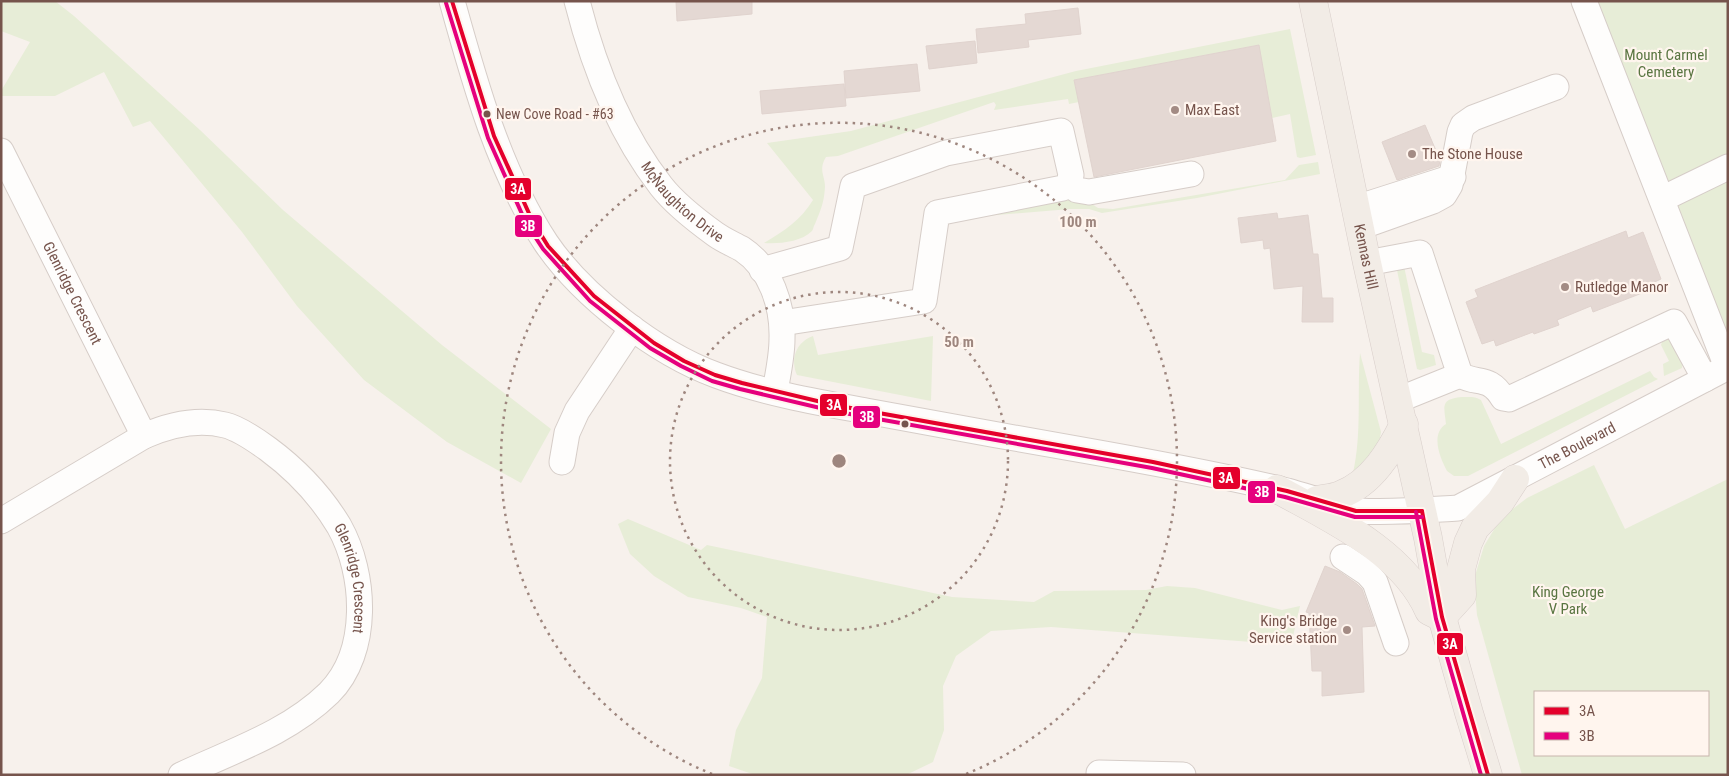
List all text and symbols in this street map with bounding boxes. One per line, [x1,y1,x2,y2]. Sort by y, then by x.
park label: Mount Carmel Cemetery [1624,46,1708,81]
place label: Max East [1185,101,1239,119]
marker: Max East [1169,104,1181,116]
place label: New Cove Road - #63 [496,106,614,122]
marker: New Cove Road - #63 [482,109,492,119]
place label: The Stone House [1422,145,1523,163]
marker: The Stone House [1406,148,1418,160]
street label: McNaughton Drive [637,158,727,246]
line badge: 3A [504,177,532,201]
text: 3A [510,181,526,197]
text: 100 m [1059,213,1097,231]
line badge: 3B [514,214,543,238]
text: 3B [521,218,536,234]
street label: Kennas Hill [1350,222,1382,291]
street label: Glenridge Crescent [39,239,106,347]
place label: Rutledge Manor [1575,278,1669,296]
marker: Rutledge Manor [1559,281,1571,293]
text: 50 m [944,333,974,351]
line badge: 3A [819,393,848,417]
text: 3A [826,397,842,413]
line badge: 3B [852,405,881,429]
text: 3B [860,409,875,425]
street label: The Boulevard [1536,418,1619,473]
unlabelled marker [900,419,910,429]
centre of rings [830,452,848,470]
line badge: 3A [1212,466,1241,490]
text: 3A [1218,470,1234,486]
line badge: 3B [1247,480,1276,504]
text: 3B [1255,484,1270,500]
street label: Glenridge Crescent [330,520,369,635]
park label: King George V Park [1532,583,1604,618]
place label: King's Bridge Service station [1249,612,1337,647]
marker: King's Bridge Service station [1341,624,1353,636]
line badge: 3A [1436,632,1464,656]
text: 3A [1442,636,1458,652]
legend [1534,691,1709,756]
text: 3A [1579,702,1595,720]
text: 3B [1579,727,1595,745]

